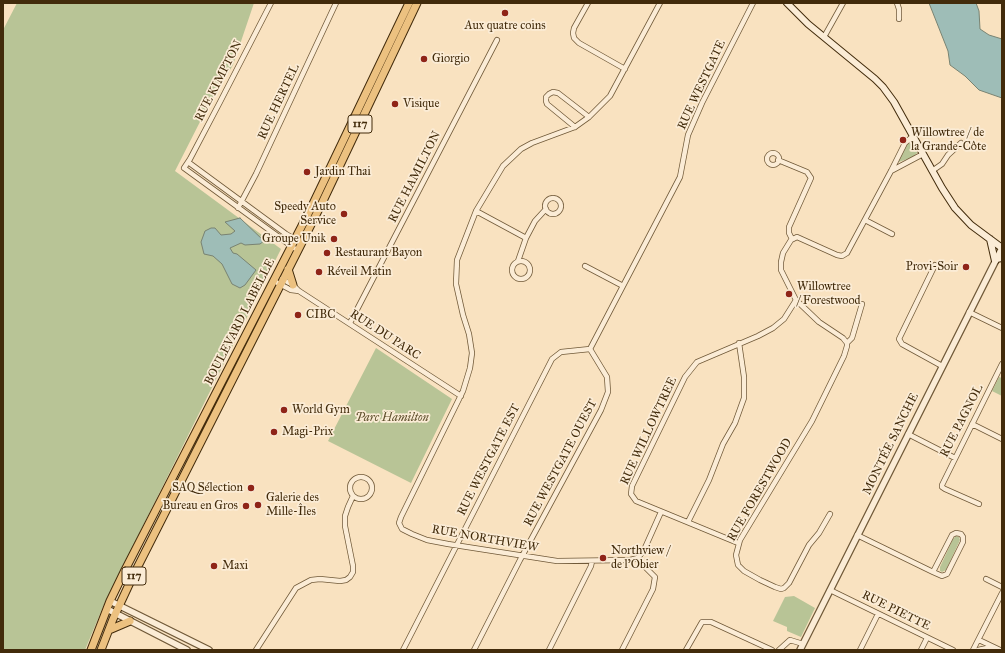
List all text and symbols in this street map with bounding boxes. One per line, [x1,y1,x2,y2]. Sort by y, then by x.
marker: Aux quatre coins [500,8,510,18]
place label: Aux quatre coins [464,19,546,33]
street label: RUE KIMPTON [192,38,246,124]
street label: RUE WESTGATE [675,38,729,132]
place label: Giorgio [432,52,470,66]
marker: Giorgio [419,54,429,64]
street label: RUE HERTEL [255,62,303,142]
place label: Visique [403,97,439,111]
marker: Visique [390,99,400,109]
road number: 117 [348,115,372,133]
place label: Willowtree / de la Grande-Côte [911,126,986,154]
street label: RUE HAMILTON [386,129,444,225]
marker: Willowtree / de la Grande-Côte [898,135,908,145]
place label: Jardin Thai [315,165,371,179]
marker: Jardin Thai [302,167,312,177]
place label: Speedy Auto Service [274,200,336,228]
marker: Speedy Auto Service [339,209,349,219]
place label: Groupe Unik [262,232,326,246]
marker: Groupe Unik [329,234,339,244]
place label: Restaurant Bayon [335,246,422,260]
marker: Restaurant Bayon [322,248,332,258]
street label: BOULEVARD LABELLE [202,256,278,388]
place label: Provi-Soir [906,260,958,274]
marker: Provi-Soir [961,262,971,272]
place label: Réveil Matin [327,265,392,279]
marker: Réveil Matin [314,267,324,277]
place label: Willowtree / Forestwood [797,280,861,308]
marker: Willowtree / Forestwood [784,289,794,299]
street label: RUE DU PARC [347,307,423,363]
place label: CIBC [306,308,335,322]
marker: CIBC [293,310,303,320]
street label: RUE WILLOWTREE [618,375,680,487]
street label: RUE PAGNOL [937,382,987,460]
street label: MONTÉE SANCHE [860,391,922,497]
street label: RUE WESTGATE OUEST [521,397,601,529]
street label: RUE WESTGATE EST [455,402,523,518]
place label: World Gym [292,403,350,417]
marker: World Gym [279,405,289,415]
park label: Parc Hamilton [355,411,429,425]
place label: Magi-Prix [282,425,333,439]
marker: Magi-Prix [269,427,279,437]
street label: RUE FORESTWOOD [725,436,795,544]
place label: SAQ Sélection [172,481,243,495]
marker: SAQ Sélection [246,483,256,493]
place label: Galerie des Mille-Îles [266,491,319,519]
place label: Bureau en Gros [162,499,238,513]
marker: Galerie des Mille-Îles [253,500,263,510]
marker: Bureau en Gros [241,501,251,511]
street label: RUE NORTHVIEW [431,523,539,555]
place label: Northview / de l'Obier [611,544,670,572]
marker: Northview / de l'Obier [598,553,608,563]
place label: Maxi [222,559,248,573]
marker: Maxi [209,561,219,571]
road number: 117 [122,567,146,585]
street label: RUE PIETTE [859,588,933,634]

